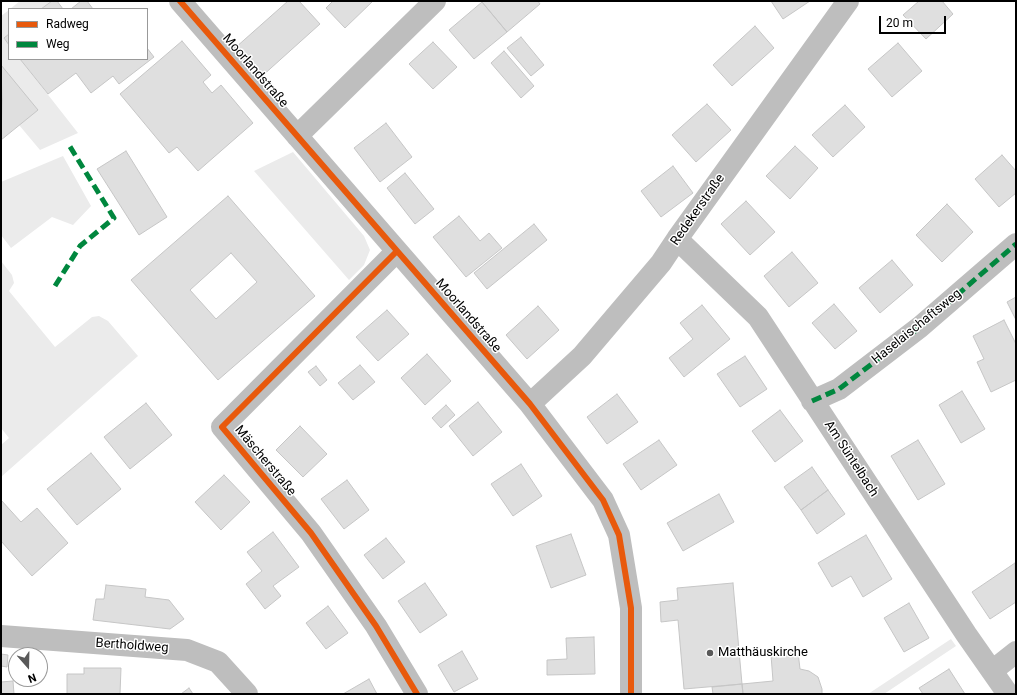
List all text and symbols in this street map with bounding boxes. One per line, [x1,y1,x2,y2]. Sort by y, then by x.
legend [8,8,148,60]
scale bar [881,8,948,34]
text: 20 m [886,16,913,30]
text: Radweg [46,17,89,31]
street label: Moorlandstraße [219,31,291,111]
text: Weg [46,37,70,51]
street label: Redekerstraße [668,171,728,249]
street label: Moorlandstraße [432,276,504,356]
street label: Haselaischaftsweg [869,286,965,368]
street label: Am Süntelbach [821,418,881,500]
street label: Mäscherstraße [231,423,299,499]
street label: Bertholdweg [95,636,169,656]
place label: Matthäuskirche [718,645,808,661]
north arrow [8,647,48,687]
marker: Matthäuskirche [705,648,715,658]
text: N [26,670,38,685]

